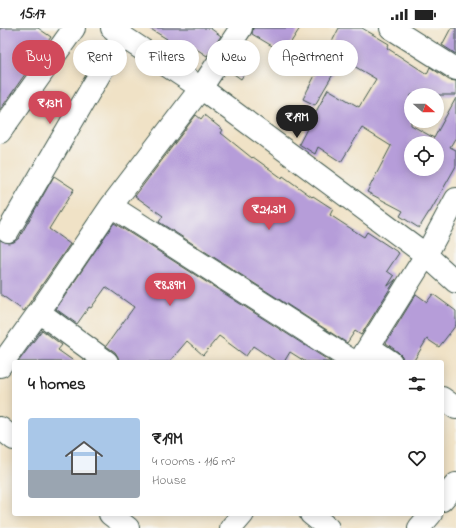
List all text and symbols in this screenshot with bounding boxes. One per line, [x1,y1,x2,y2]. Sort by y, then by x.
text: 15:17 [20,3,46,25]
chip: Buy [12,40,65,76]
chip: Rent [73,40,127,76]
chip: Filters [135,40,199,76]
chip: New [207,40,260,76]
chip: Apartment [268,40,358,76]
north arrow [404,88,444,128]
map controls [404,88,444,176]
pin: ₹13M [26,91,74,125]
text: ₹13M [37,94,63,113]
pin: ₹19M [273,105,321,139]
text: ₹19M [285,108,309,127]
button: locate [404,136,444,176]
pin: ₹21.3M [236,197,302,231]
text: ₹21.3M [252,200,286,219]
pin: ₹8.89M [137,273,203,307]
text: ₹8.89M [154,276,186,295]
text: 4 homes [28,372,86,397]
icon: filters [406,373,428,395]
text: ₹19M [152,427,183,452]
icon: home [60,434,108,482]
icon: heart [406,447,428,469]
text: 4 rooms · 116 m² [152,452,235,471]
text: House [152,471,186,490]

